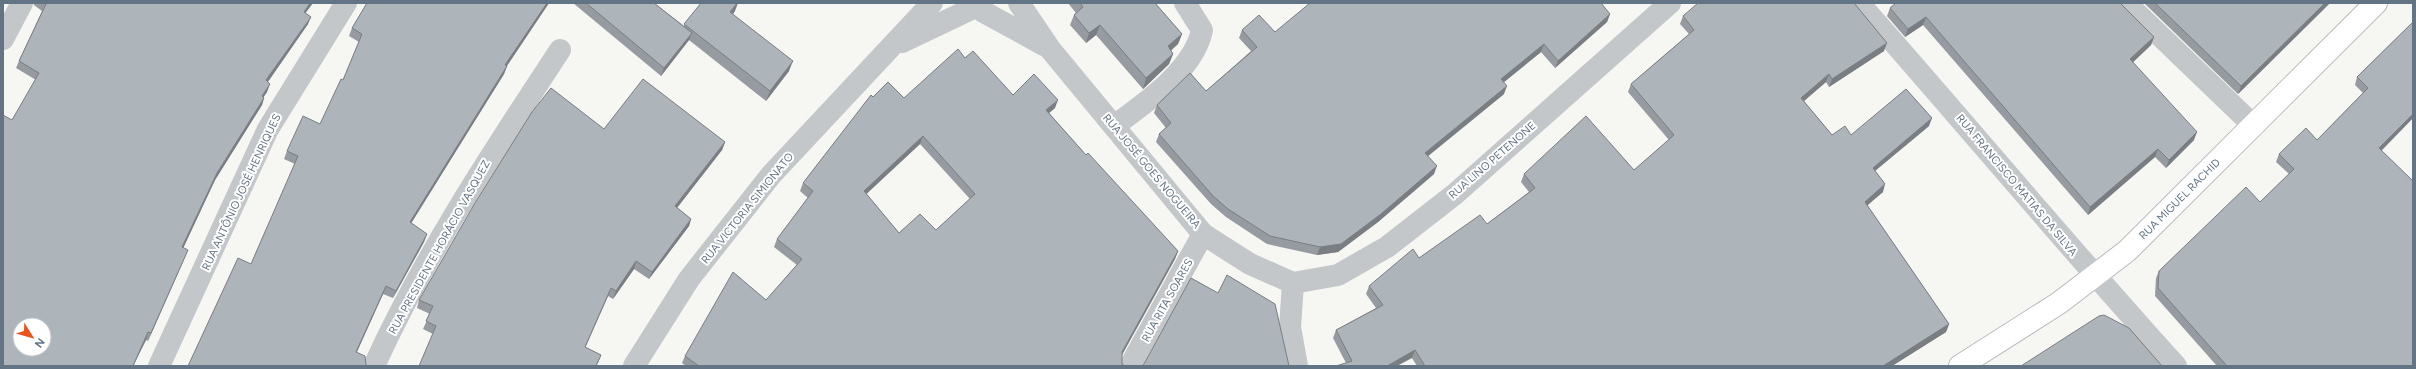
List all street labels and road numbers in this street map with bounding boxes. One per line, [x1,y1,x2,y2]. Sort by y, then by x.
street label: RUA ANTÔNIO JOSÉ HENRIQUES [198,111,284,272]
street label: RUA JOSÉ GOES NOGUEIRA [1100,112,1204,231]
street label: RUA FRANCISCO MATIAS DA SILVA [1954,112,2080,259]
street label: RUA LINO PETENONE [1446,119,1538,202]
street label: RUA VICTORIA SIMIONATO [699,150,796,266]
street label: RUA MIGUEL RACHID [2137,156,2223,242]
street label: RUA PRESIDENTE HORÁCIO VASQUEZ [386,158,493,336]
street label: RUA RITA SOARES [1139,256,1196,344]

